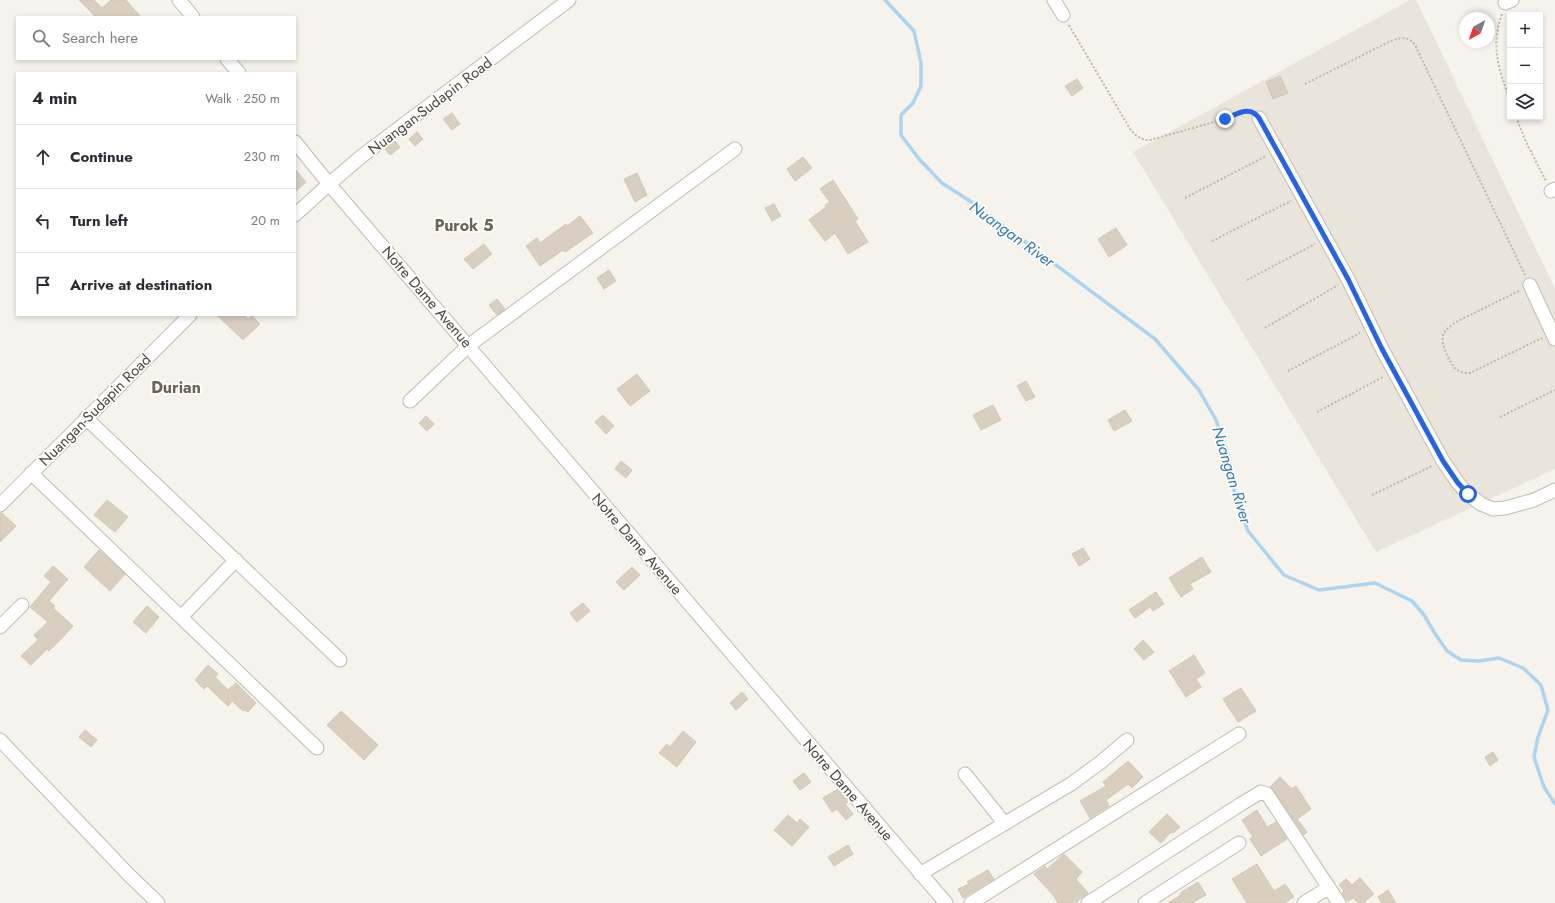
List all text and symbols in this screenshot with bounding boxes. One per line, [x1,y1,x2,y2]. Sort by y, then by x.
north arrow [1459,12,1495,48]
map controls [1507,12,1543,120]
button: + [1507,12,1543,48]
search box [16,16,296,60]
icon: search [30,27,52,49]
text: Search here [62,27,138,49]
button: − [1507,48,1543,84]
street label: Nuangan-Sudapin Road [363,52,497,160]
button: layers [1507,84,1543,120]
text: 4 min [32,86,77,110]
text: Walk · 250 m [205,89,280,108]
route end [1216,110,1234,128]
icon: ahead [32,146,54,168]
text: Continue [70,146,133,168]
text: 230 m [244,147,280,166]
water label: Nuangan River [965,195,1061,274]
icon: left [32,210,54,232]
text: Turn left [70,210,128,232]
text: 20 m [251,211,280,230]
district label: Purok 5 [435,214,493,237]
street label: Notre Dame Avenue [377,241,478,353]
icon: arrive [32,274,54,296]
text: Arrive at destination [70,274,212,296]
street label: Nuangan-Sudapin Road [34,349,156,471]
district label: Durian [151,376,201,399]
water label: Nuangan River [1206,424,1258,528]
route start [1459,485,1477,503]
street label: Notre Dame Avenue [587,488,688,600]
street label: Notre Dame Avenue [798,734,899,846]

